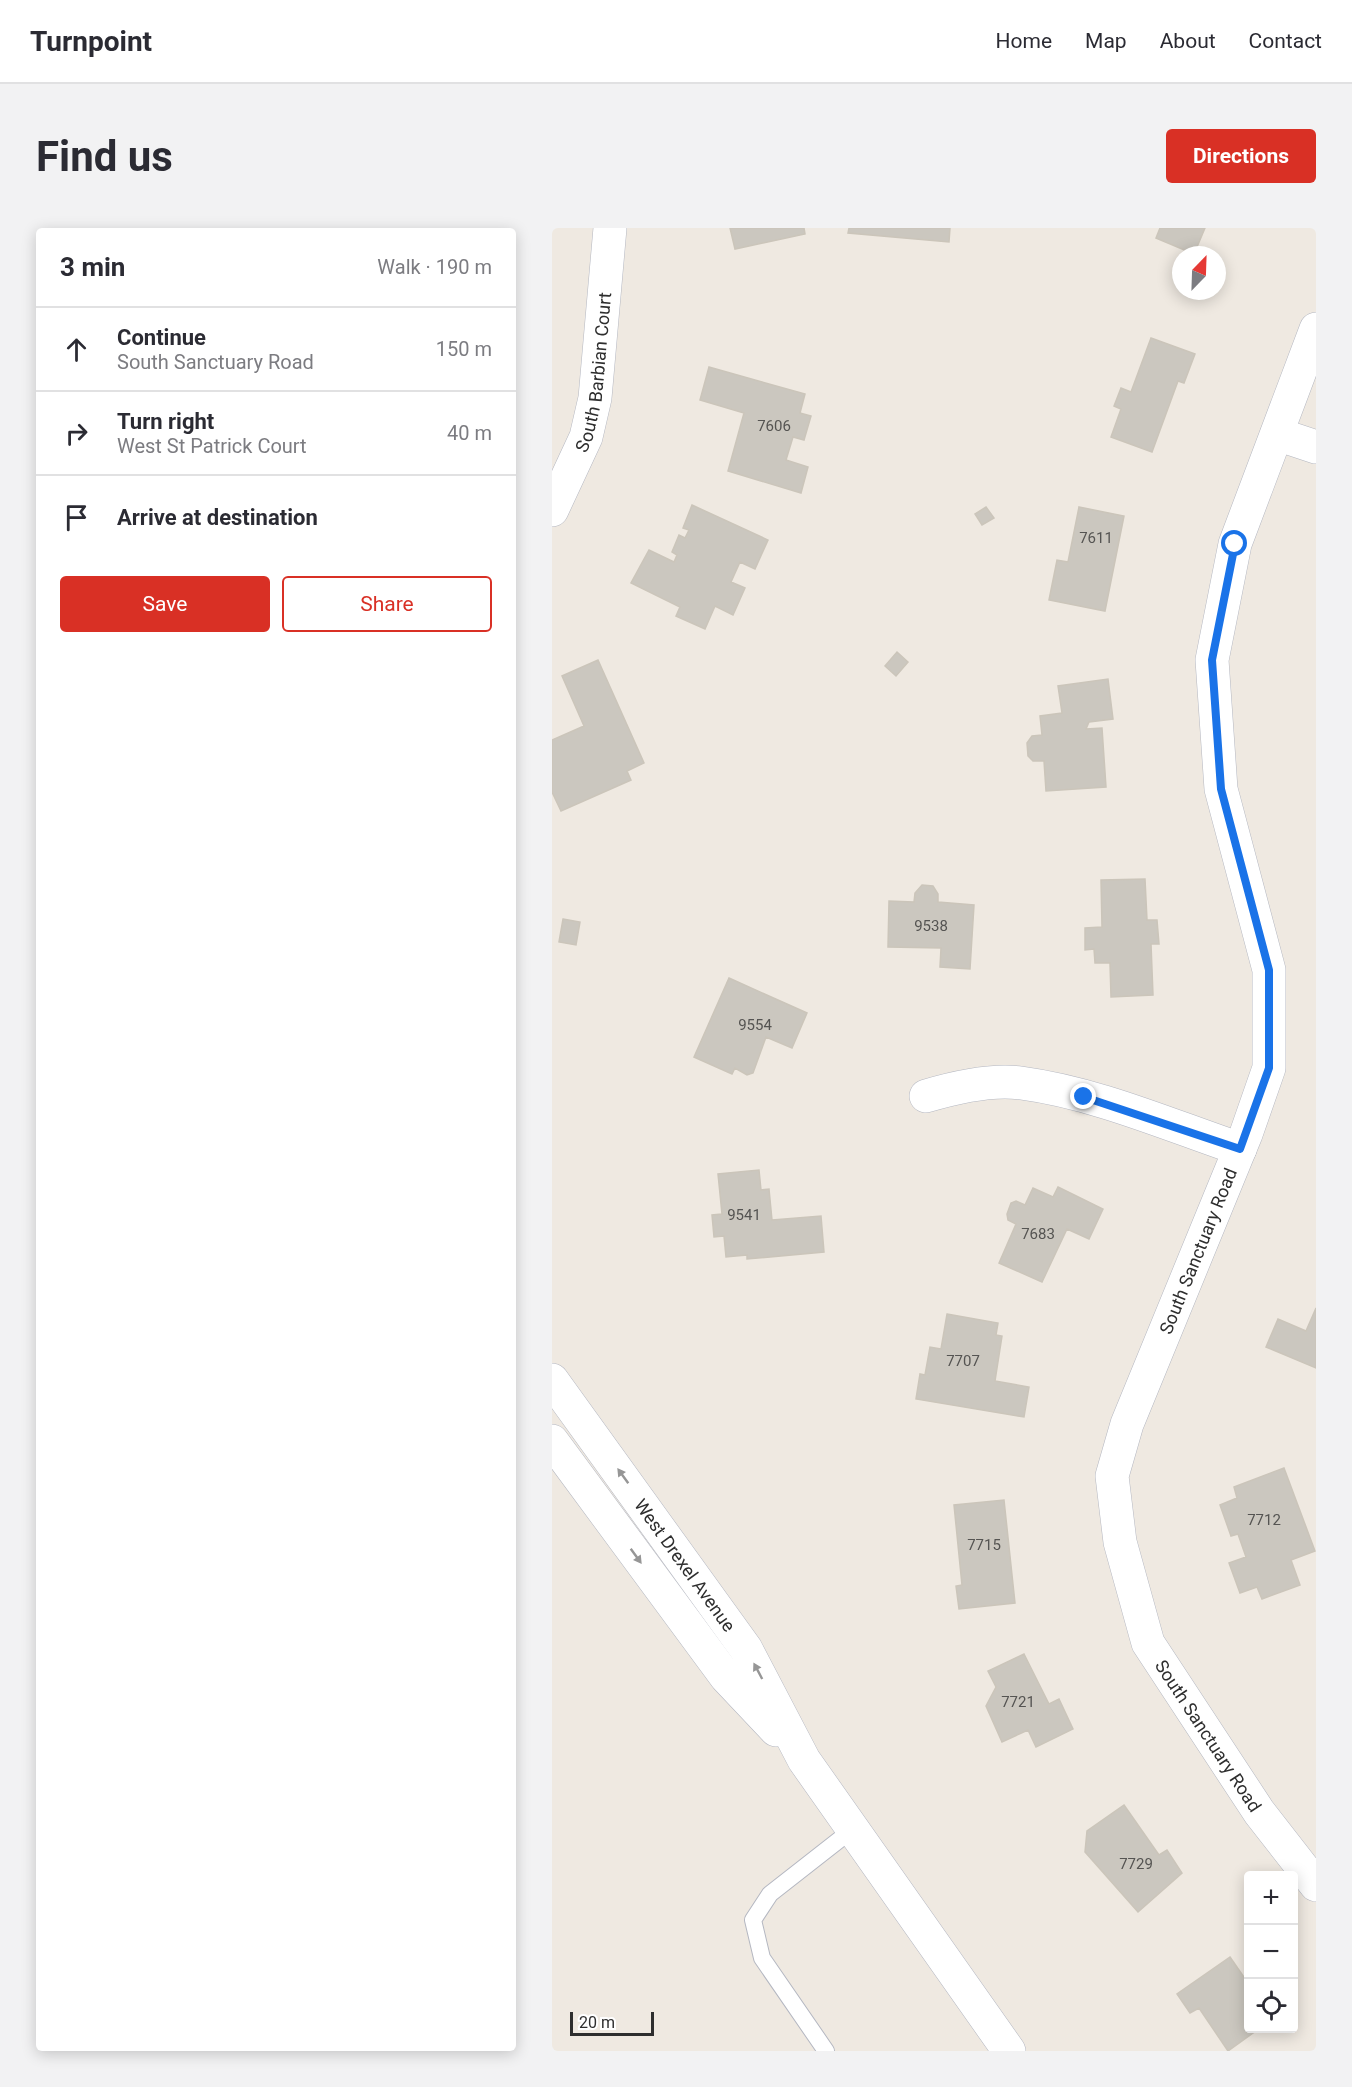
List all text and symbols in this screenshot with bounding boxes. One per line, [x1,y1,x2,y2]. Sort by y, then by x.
text: Turnpoint [30,25,152,58]
text: Home [996,29,1052,53]
text: Map [1085,29,1127,53]
text: About [1160,29,1216,53]
text: Contact [1249,29,1322,53]
button: Directions [1166,129,1316,183]
text: Find us [36,132,173,181]
north arrow [1172,246,1226,300]
text: 3 min [60,252,125,282]
text: Walk · 190 m [377,255,492,279]
street label: South Barbian Court [570,291,615,455]
text: Continue [117,325,206,350]
icon: ahead [60,333,93,366]
text: 150 m [436,337,492,361]
text: South Sanctuary Road [117,350,314,374]
text: Turn right [117,409,214,434]
icon: right [60,417,93,450]
house number: 7606 [757,417,791,435]
text: 40 m [447,421,492,445]
text: West St Patrick Court [117,434,307,458]
icon: arrive [60,501,93,534]
text: Arrive at destination [117,505,318,530]
house number: 7611 [1079,529,1113,547]
route start [1221,530,1247,556]
button: Save [60,576,270,632]
button: Share [282,576,492,632]
house number: 9538 [914,917,948,935]
house number: 9554 [738,1016,772,1034]
route end [1070,1083,1096,1109]
street label: South Sanctuary Road [1155,1165,1241,1337]
house number: 9541 [727,1206,761,1224]
house number: 7683 [1021,1225,1055,1243]
house number: 7707 [946,1352,980,1370]
one-way arrow [617,1468,629,1484]
street label: West Drexel Avenue [631,1495,740,1635]
house number: 7712 [1247,1511,1281,1529]
house number: 7715 [967,1536,1001,1554]
one-way arrow [629,1549,641,1564]
street label: South Sanctuary Road [1151,1656,1266,1815]
one-way arrow [753,1662,763,1679]
house number: 7721 [1001,1693,1035,1711]
house number: 7729 [1119,1855,1153,1873]
map controls [1244,1871,1298,2033]
button: + [1244,1871,1298,1925]
button: − [1244,1925,1298,1979]
button: locate [1244,1979,1298,2033]
scale bar [570,2009,654,2036]
text: 20 m [579,2013,615,2032]

